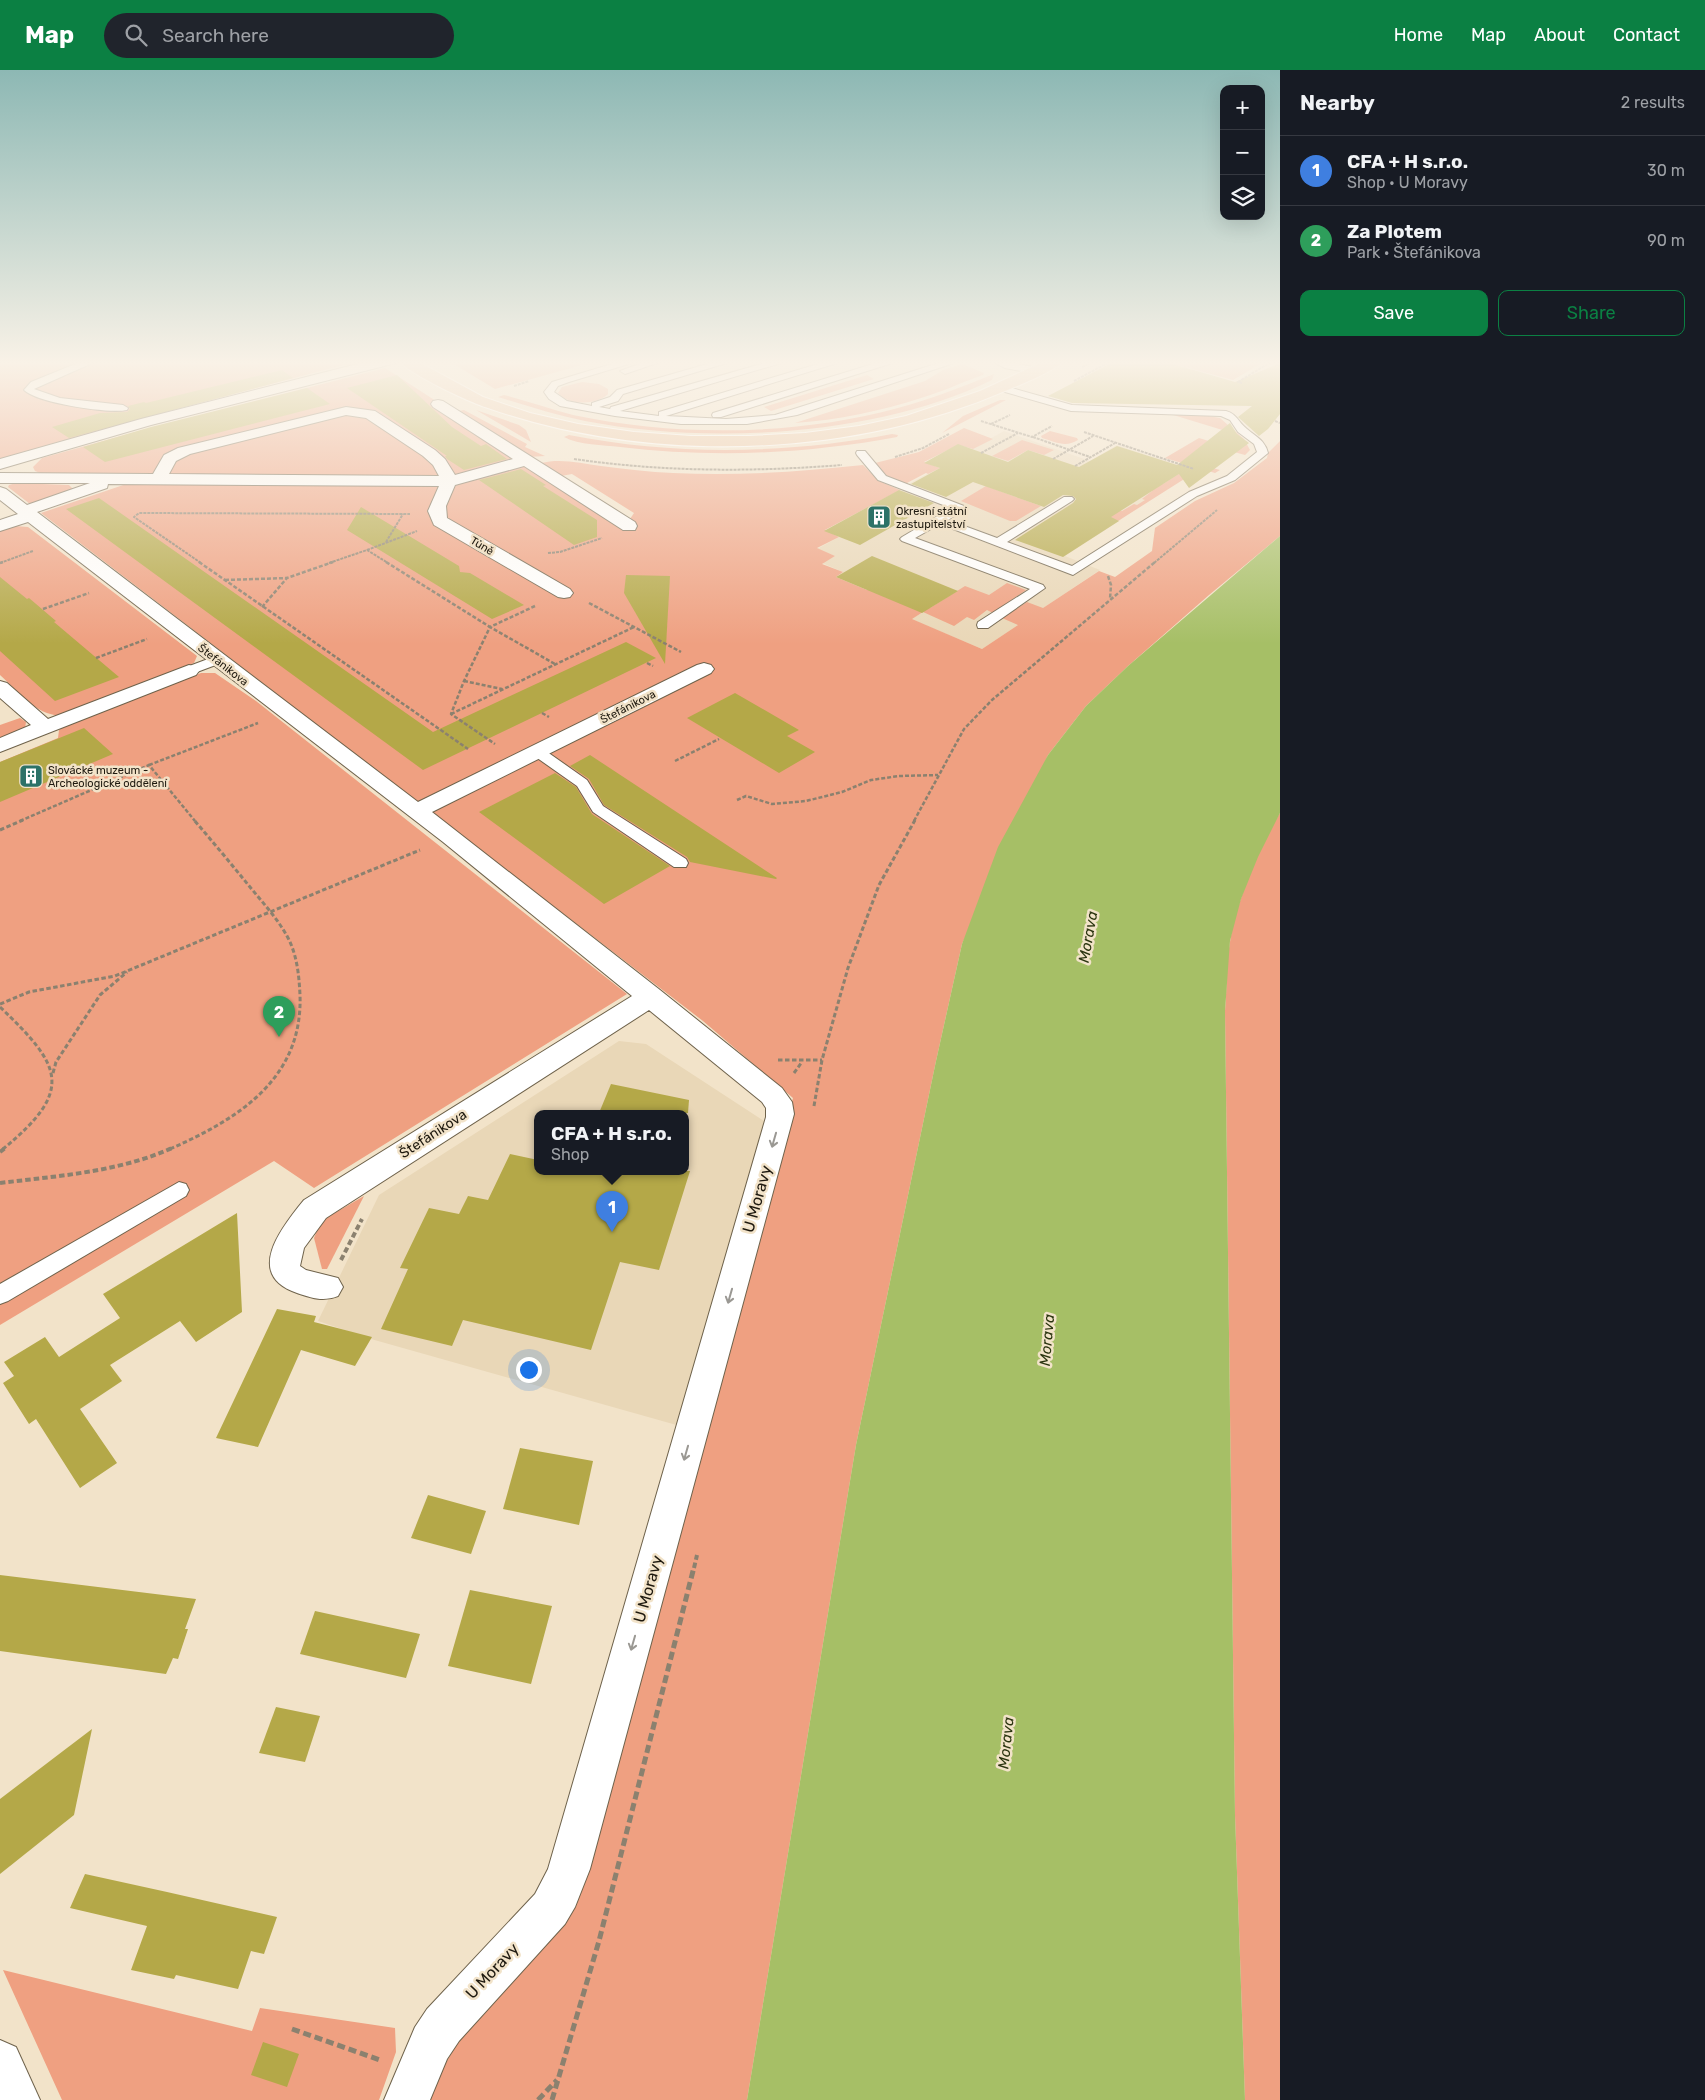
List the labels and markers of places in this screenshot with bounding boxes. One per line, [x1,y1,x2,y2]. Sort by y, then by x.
building icon: Okresní státní zastupitelství [866,504,892,530]
place label: Okresní státní zastupitelství [896,505,968,531]
building icon: Slovácké muzeum - Archeologické oddělení [18,763,44,789]
place label: Slovácké muzeum - Archeologické oddělení [48,764,168,790]
pin: 2 [263,996,295,1037]
pin: 1 [596,1191,628,1232]

